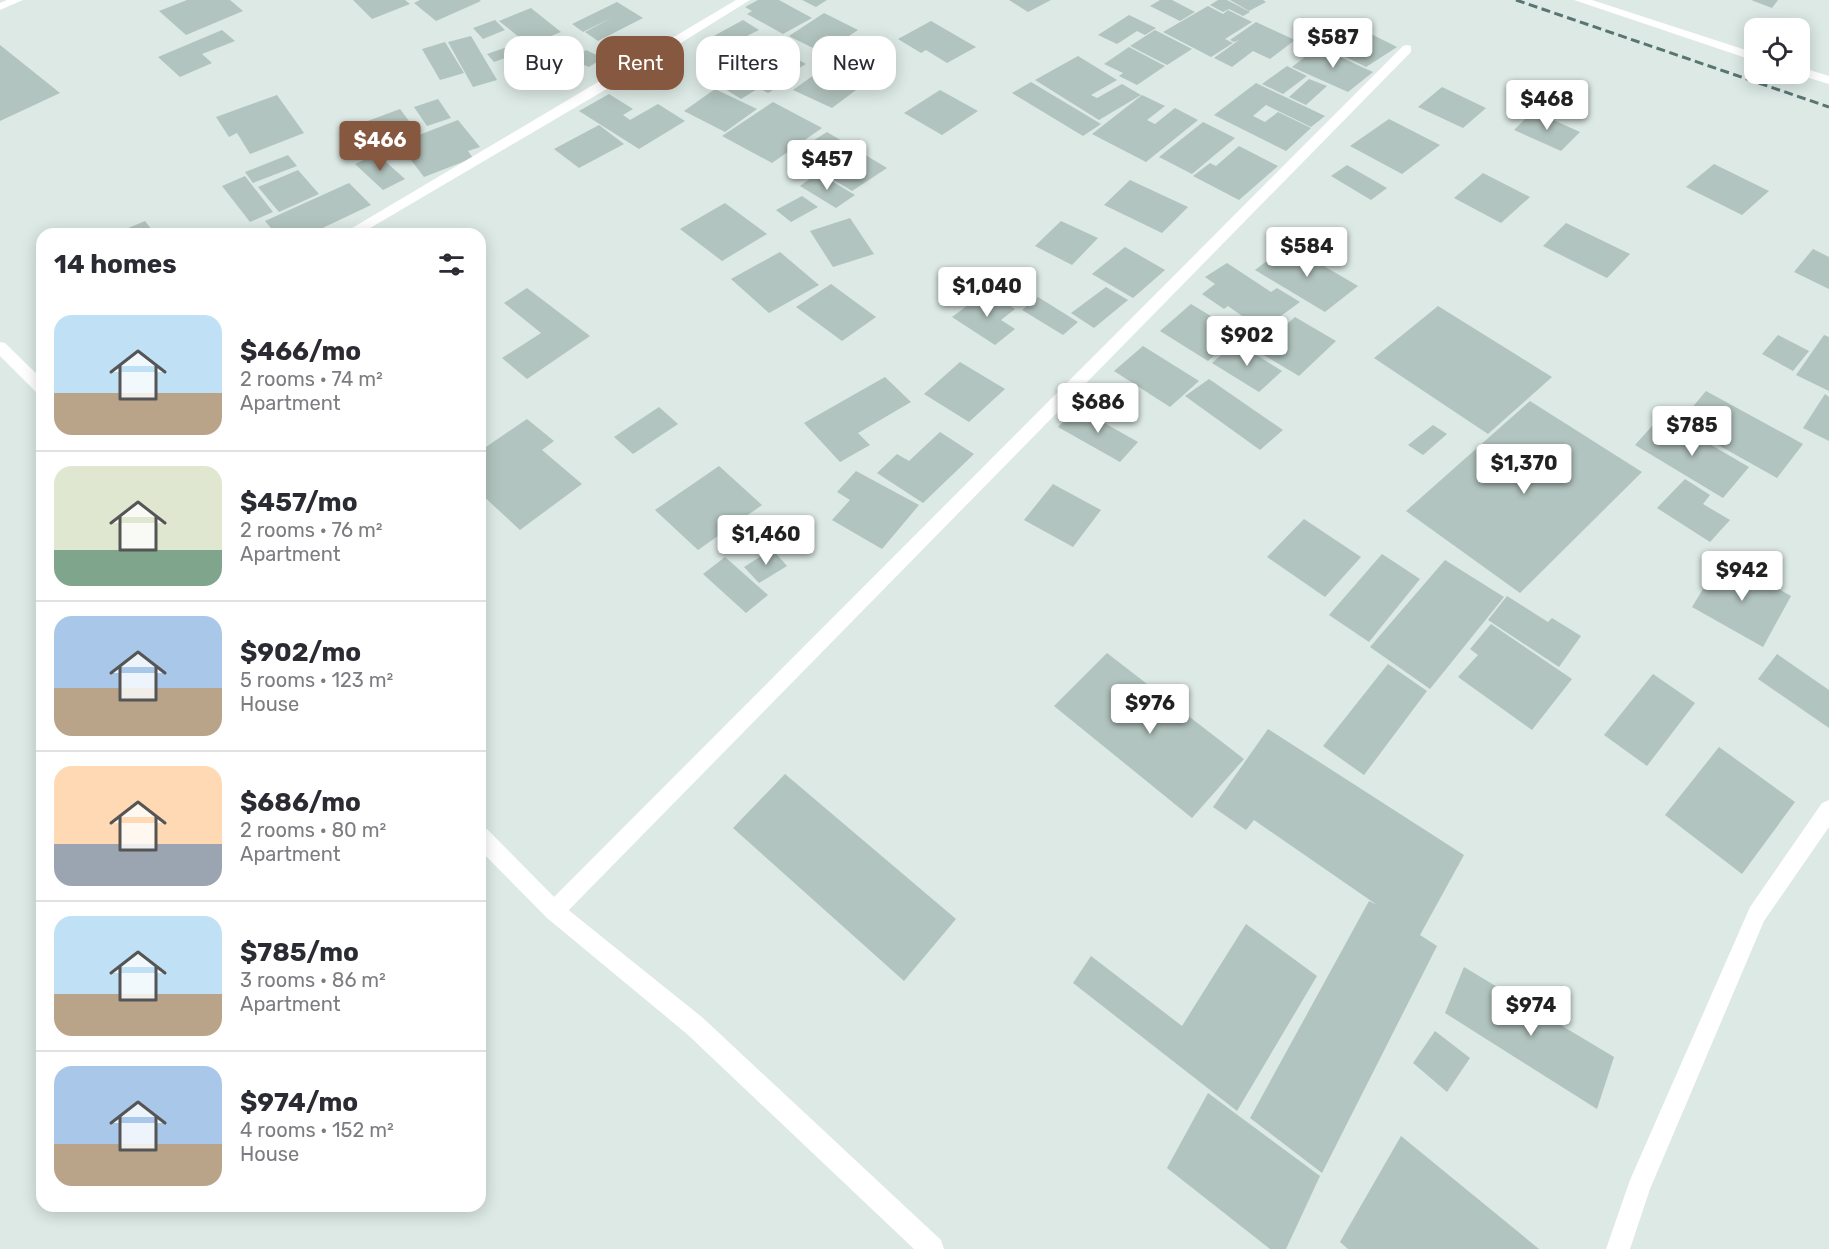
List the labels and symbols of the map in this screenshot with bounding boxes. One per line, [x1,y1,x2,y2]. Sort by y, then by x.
pin: $587 [1297,18,1369,69]
pin: $468 [1511,80,1583,131]
pin: $466 [344,121,416,172]
pin: $457 [791,140,863,191]
pin: $584 [1271,227,1343,278]
pin: $1,040 [938,267,1036,318]
pin: $902 [1211,316,1283,367]
pin: $686 [1062,383,1134,434]
pin: $785 [1656,406,1728,457]
pin: $1,370 [1475,444,1573,495]
pin: $1,460 [717,515,815,566]
pin: $942 [1706,551,1778,602]
pin: $976 [1114,684,1186,735]
pin: $974 [1495,986,1567,1037]

